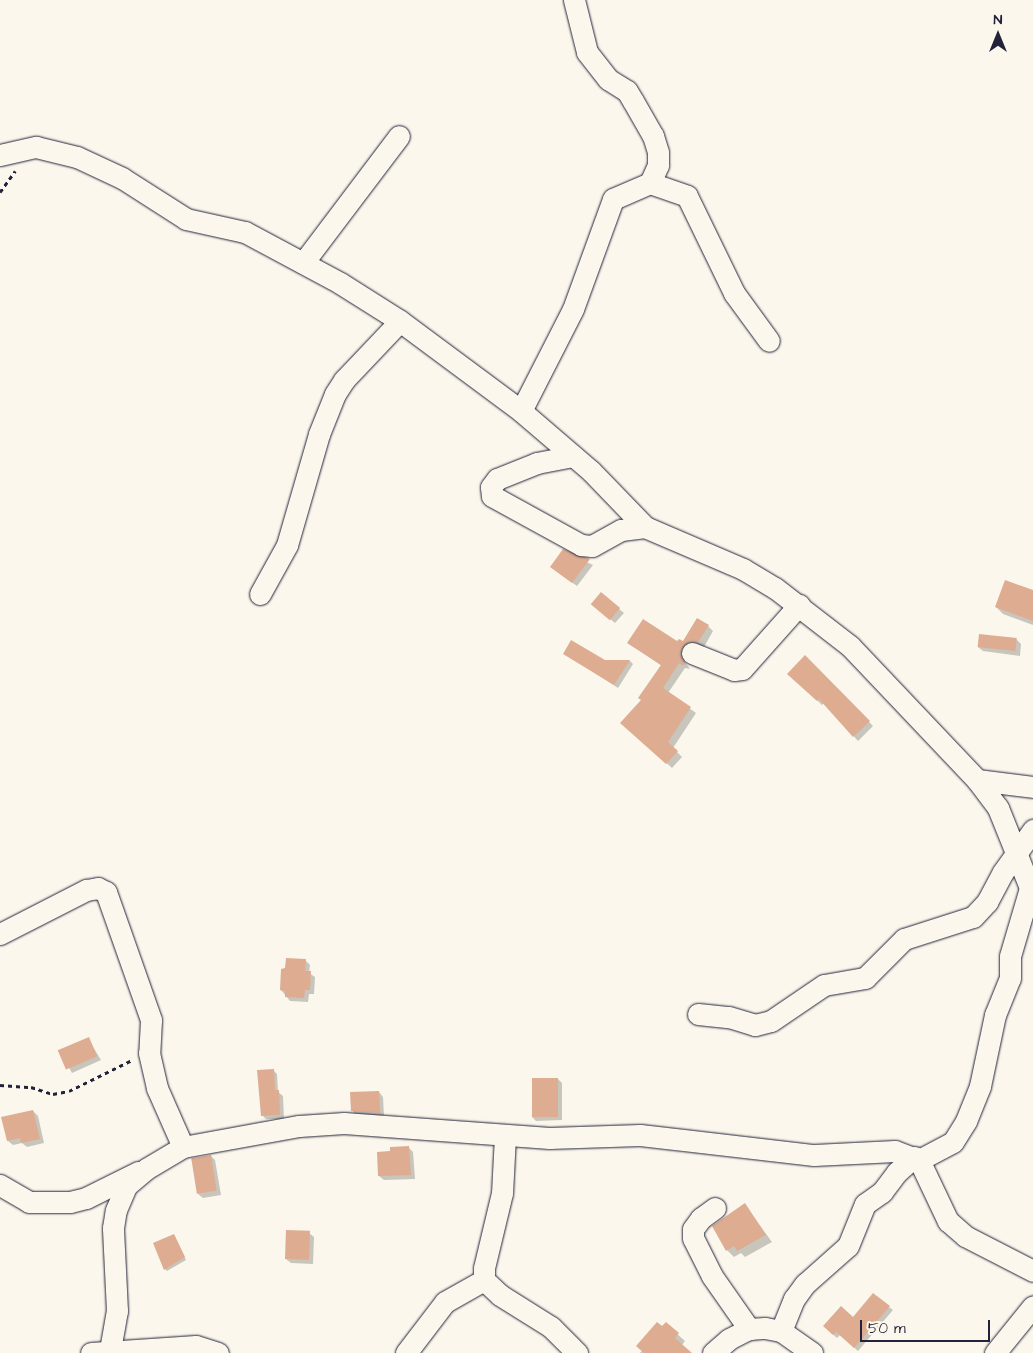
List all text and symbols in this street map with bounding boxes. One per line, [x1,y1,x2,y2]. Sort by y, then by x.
north arrow [973,10,1023,60]
text: N [994,10,1002,30]
scale bar [863,1310,993,1342]
text: 50 m [868,1318,906,1339]

